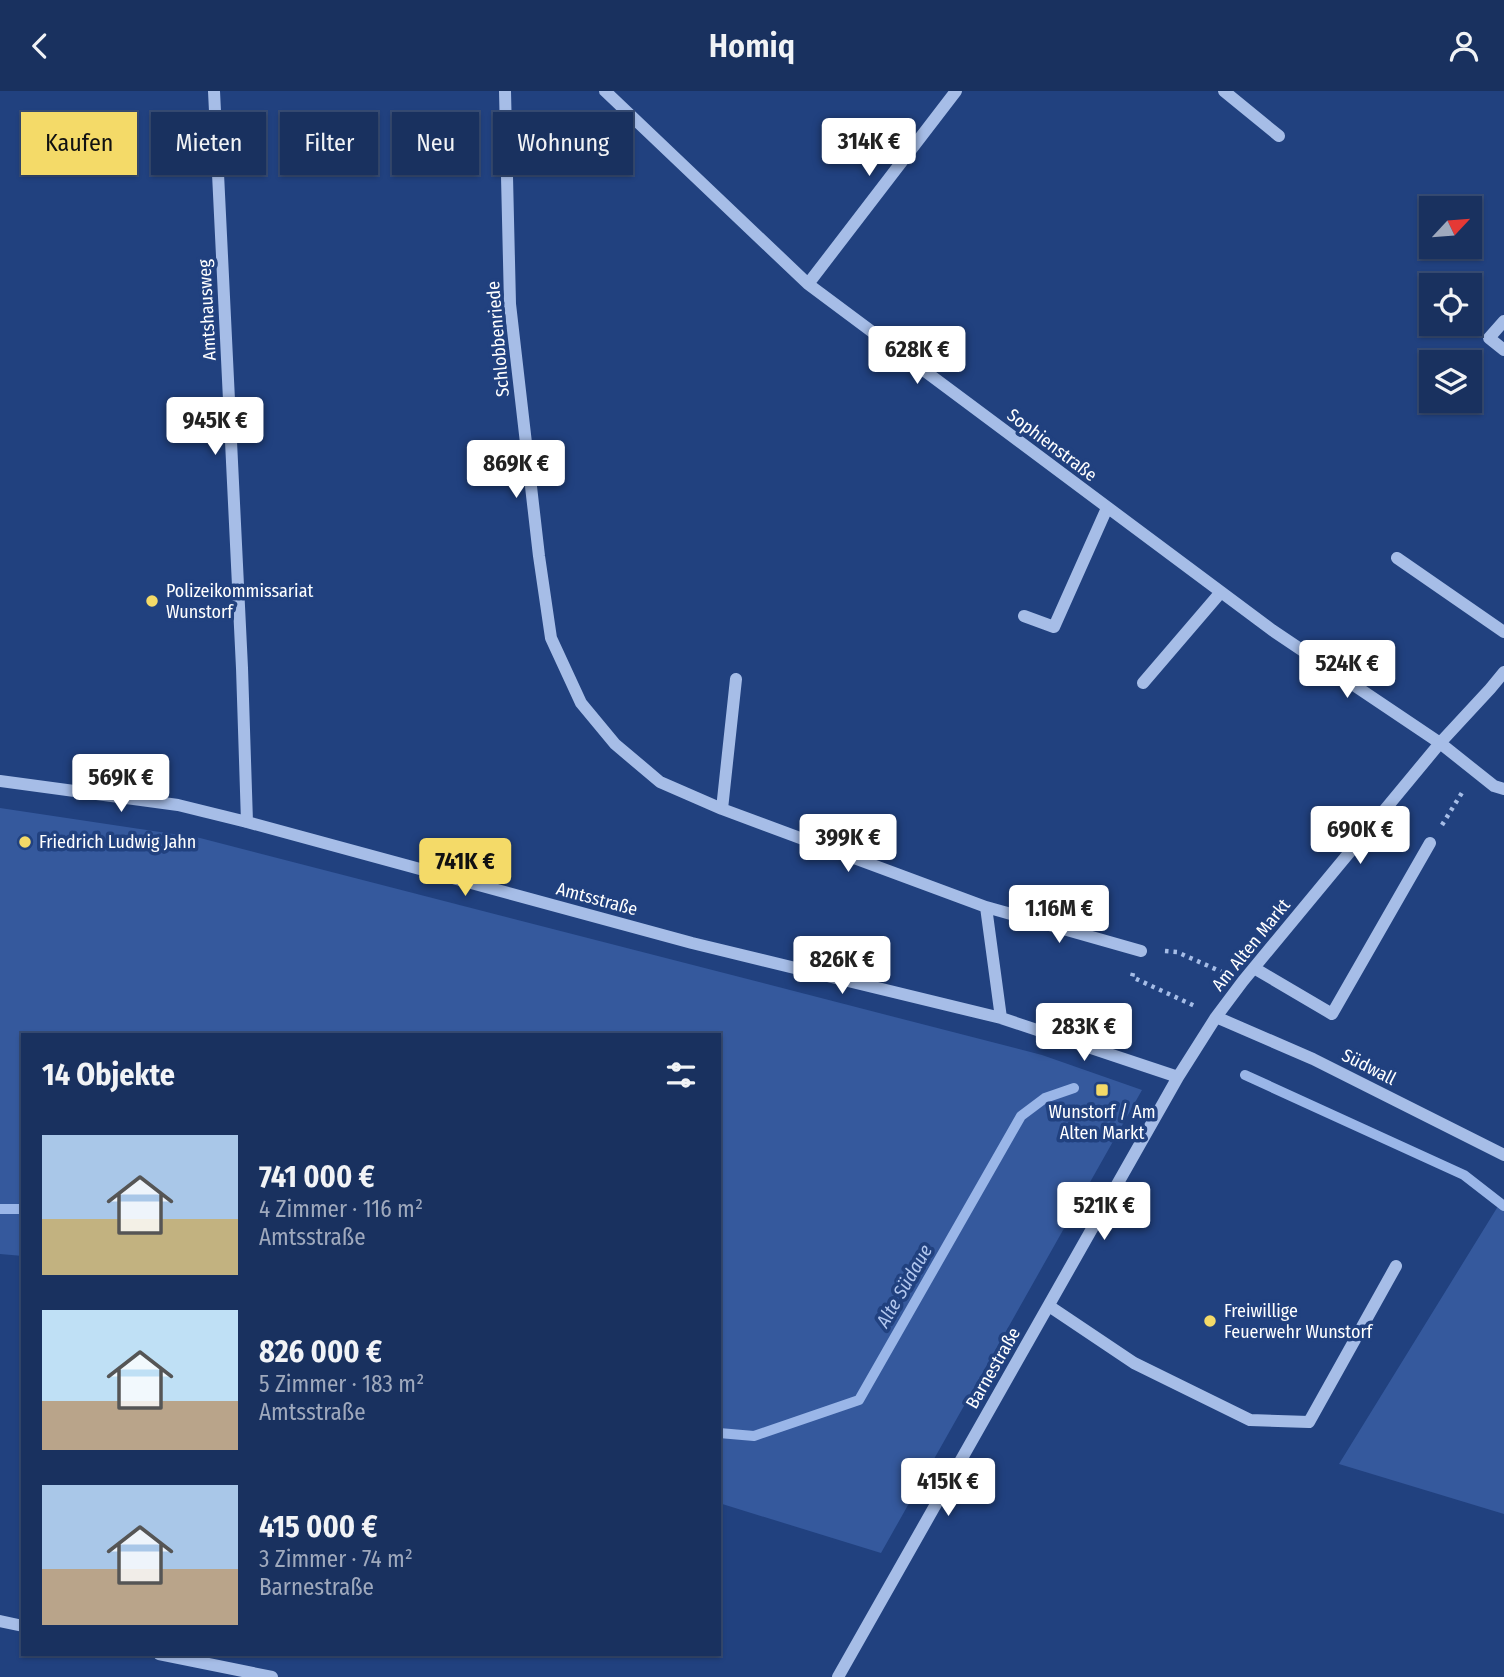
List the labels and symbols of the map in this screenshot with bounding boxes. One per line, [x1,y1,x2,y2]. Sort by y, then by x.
pin: 314K € [812,119,926,178]
north arrow [1419,196,1482,259]
street label: Amtshausweg [193,258,221,361]
street label: Schlobbenriede [482,280,514,398]
pin: 628K € [860,327,974,386]
pin: 945K € [158,397,272,457]
street label: Sophienstraße [1003,404,1101,486]
pin: 869K € [459,441,573,500]
place label: Polizeikommissariat Wunstorf [166,580,313,623]
marker: Polizeikommissariat Wunstorf [144,593,160,609]
pin: 524K € [1290,641,1404,700]
pin: 569K € [64,755,178,814]
pin: 690K € [1303,807,1417,866]
pin: 399K € [791,815,905,874]
place label: Friedrich Ludwig Jahn [39,831,196,853]
marker: Friedrich Ludwig Jahn [17,834,33,850]
pin: 741K € [408,839,522,898]
street label: Amtsstraße [554,878,640,920]
pin: 1.16M € [994,885,1124,945]
street label: Am Alten Markt [1207,894,1295,996]
pin: 826K € [785,937,899,996]
pin: 283K € [1027,1003,1141,1063]
street label: Südwall [1338,1044,1400,1090]
marker: Wunstorf / Am Alten Markt [1094,1082,1110,1098]
place label: Wunstorf / Am Alten Markt [1049,1101,1155,1144]
pin: 521K € [1047,1183,1161,1242]
water label: Alte Südaue [871,1240,937,1332]
place label: Freiwillige Feuerwehr Wunstorf [1224,1300,1374,1343]
marker: Freiwillige Feuerwehr Wunstorf [1202,1313,1218,1329]
street label: Barnestraße [961,1323,1025,1412]
pin: 415K € [891,1459,1005,1518]

